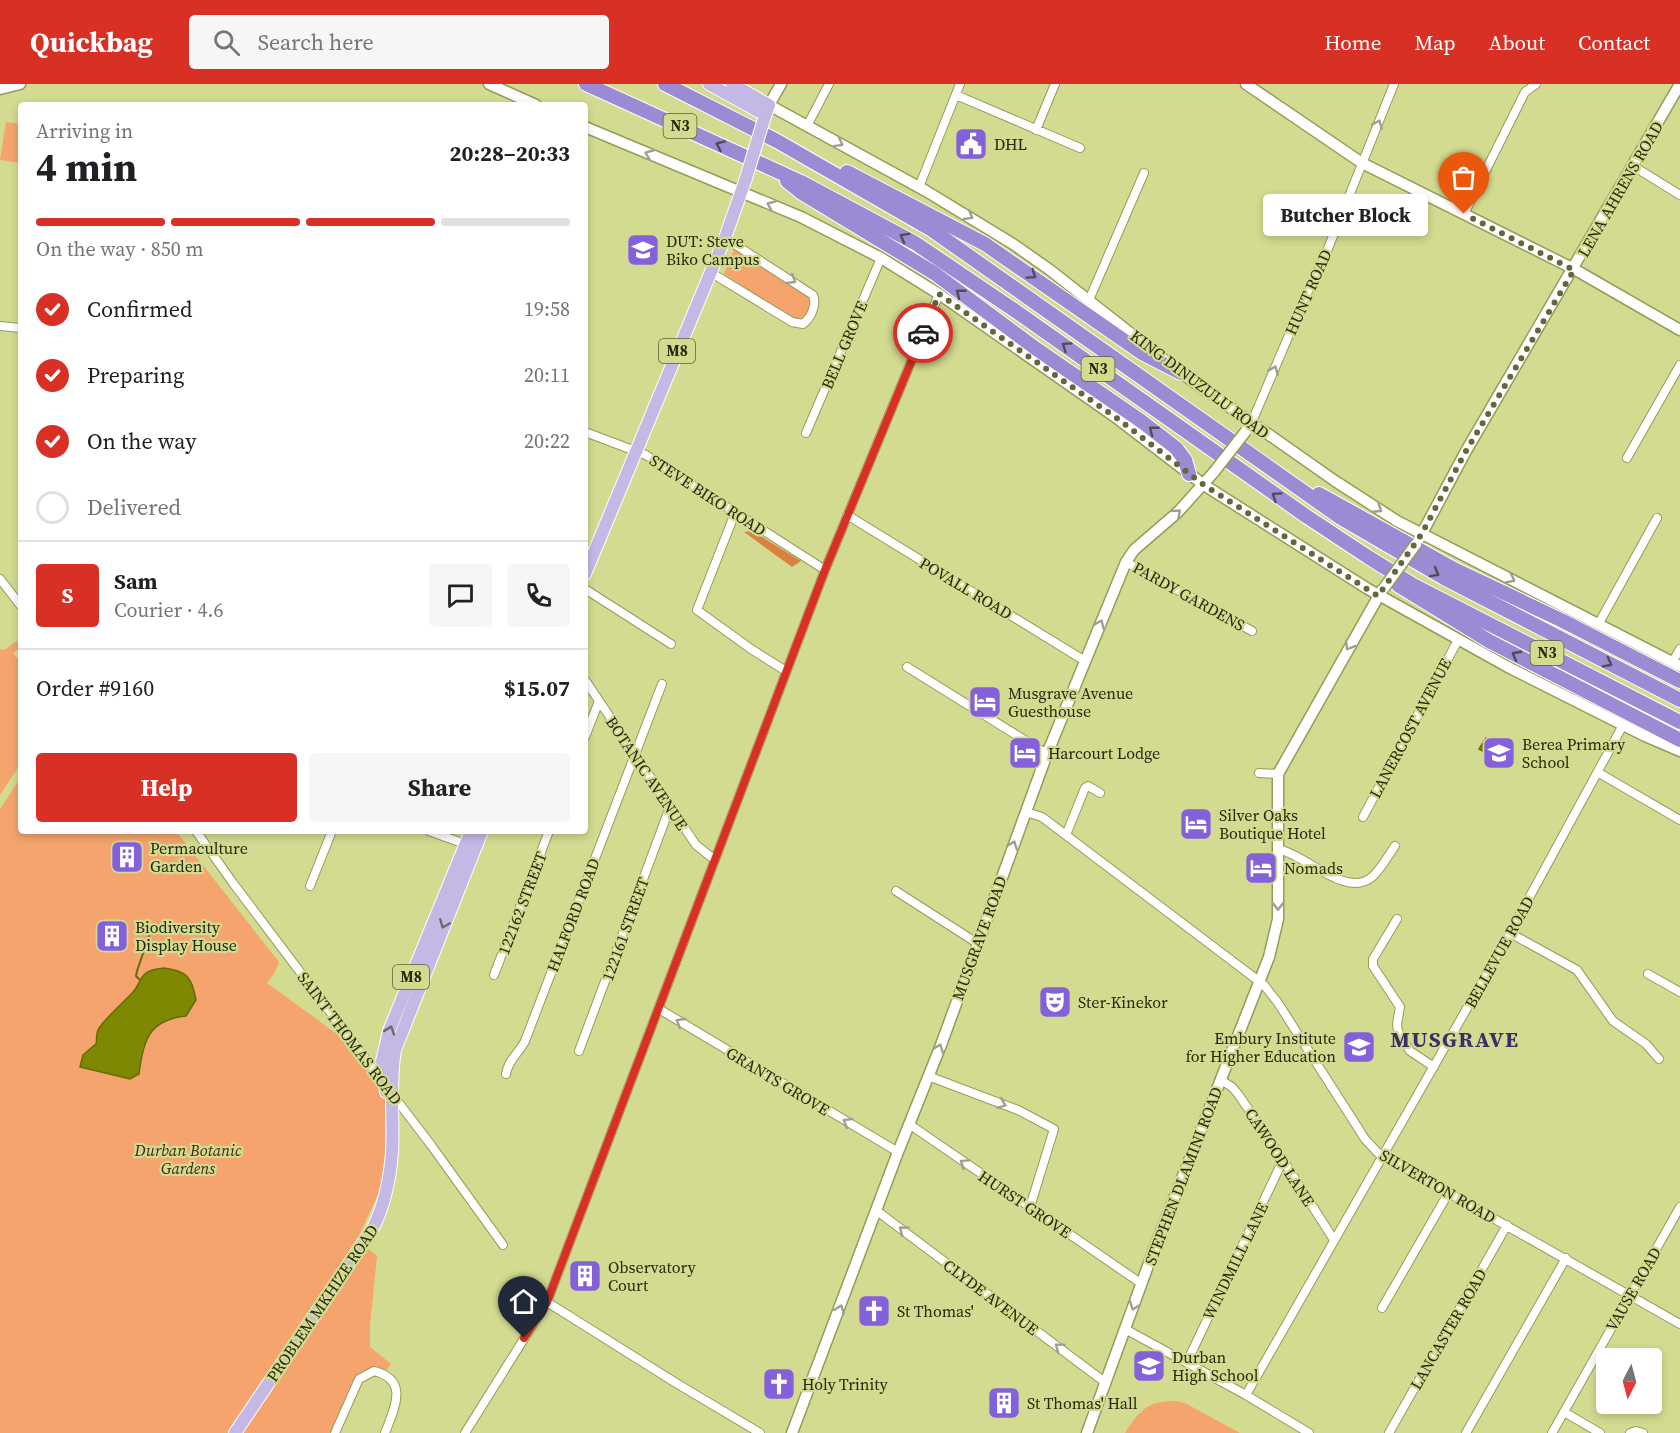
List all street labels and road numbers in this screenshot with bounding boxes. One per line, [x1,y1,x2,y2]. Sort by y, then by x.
road number: N3 [664,114,696,138]
street label: LENA AHRENS ROAD [1572,117,1668,261]
street label: HUNT ROAD [1279,246,1337,338]
street label: BELL GROVE [816,297,873,392]
street label: KING DINUZULU ROAD [1126,324,1274,444]
road number: M8 [659,339,695,363]
road number: N3 [1082,357,1114,381]
street label: STEVE BIKO ROAD [646,449,770,541]
street label: POVALL ROAD [916,552,1016,624]
street label: PARDY GARDENS [1129,556,1249,636]
road number: N3 [1530,641,1564,665]
street label: LANERCOST AVENUE [1364,654,1456,802]
street label: BOTANIC AVENUE [601,712,693,834]
street label: 122162 STREET [492,848,552,958]
street label: HALFORD ROAD [541,855,605,975]
street label: MUSGRAVE ROAD [946,873,1012,1003]
street label: 122161 STREET [596,874,654,984]
street label: BELLEVUE ROAD [1459,892,1539,1012]
road number: M8 [393,965,429,989]
street label: SAINT THOMAS ROAD [293,967,407,1109]
street label: GRANTS GROVE [722,1041,834,1121]
street label: STEPHEN DLAMINI ROAD [1139,1084,1227,1268]
street label: CAWOOD LANE [1240,1104,1320,1211]
street label: SILVERTON ROAD [1376,1144,1500,1228]
street label: HURST GROVE [974,1165,1076,1243]
street label: WINDMILL LANE [1197,1198,1273,1323]
street label: PROBLEM MKHIZE ROAD [261,1220,383,1386]
street label: VAUSE ROAD [1600,1243,1666,1335]
street label: CLYDE AVENUE [939,1254,1043,1340]
street label: LANCASTER ROAD [1404,1265,1492,1393]

